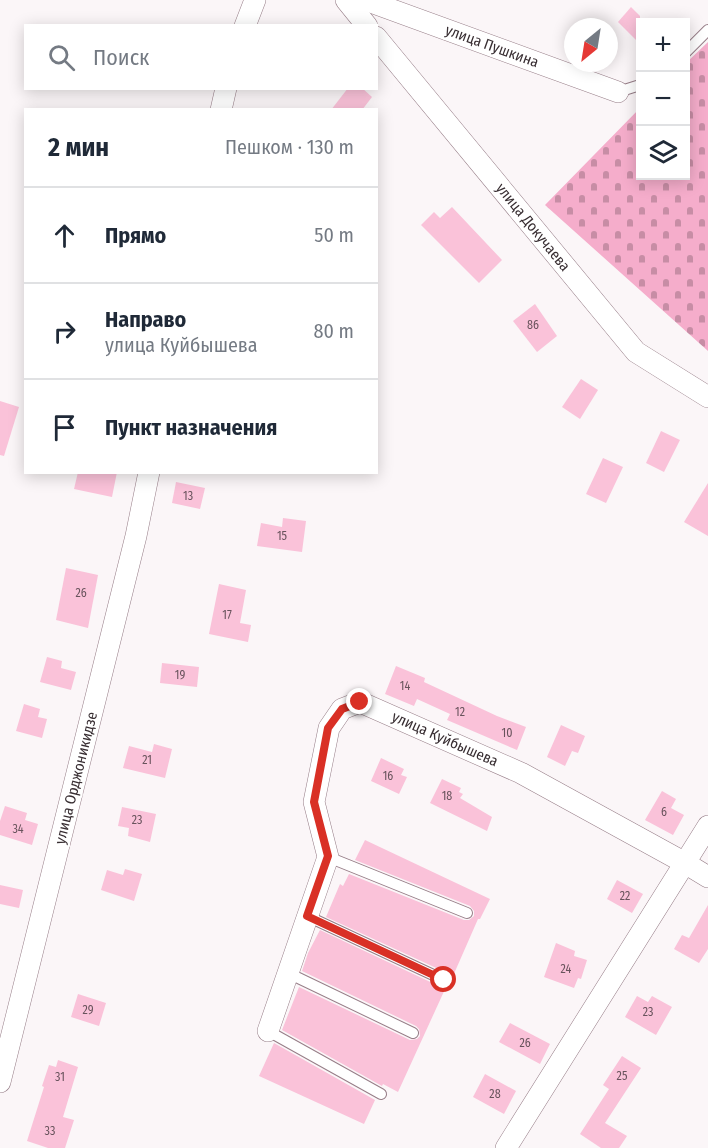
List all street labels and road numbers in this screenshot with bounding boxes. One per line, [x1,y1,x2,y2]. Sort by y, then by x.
street label: улица Пушкина [443,21,541,71]
street label: улица Докучаева [492,179,574,275]
street label: улица Куйбышева [389,708,501,770]
street label: улица Орджоникидзе [51,710,101,846]

